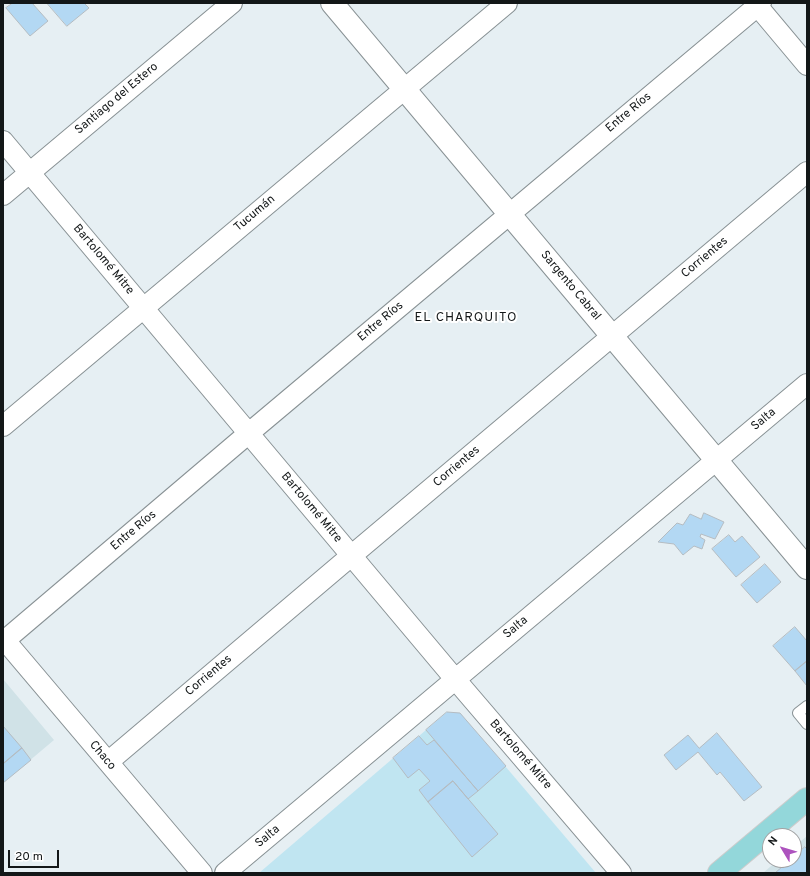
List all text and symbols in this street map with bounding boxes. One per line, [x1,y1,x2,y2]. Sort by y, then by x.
street label: Santiago del Estero [73,60,161,138]
street label: Entre Ríos [603,90,655,136]
street label: Tucumán [232,193,278,235]
street label: Bartolomé Mitre [69,222,137,298]
street label: Corrientes [679,234,731,282]
street label: Sargento Cabral [537,248,603,324]
street label: Entre Ríos [355,299,407,345]
district label: EL CHARQUITO [415,310,517,326]
street label: Salta [749,406,779,434]
street label: Corrientes [431,443,483,491]
street label: Bartolomé Mitre [277,470,345,546]
street label: Entre Ríos [108,508,160,554]
street label: Salta [501,614,531,642]
street label: Corrientes [183,652,235,700]
street label: Bartolomé Mitre [486,717,554,793]
street label: Chaco [86,738,118,774]
street label: Salta [253,823,283,851]
north arrow [762,828,802,868]
text: N [765,834,781,849]
scale bar [10,842,61,868]
text: 20 m [15,849,43,865]

